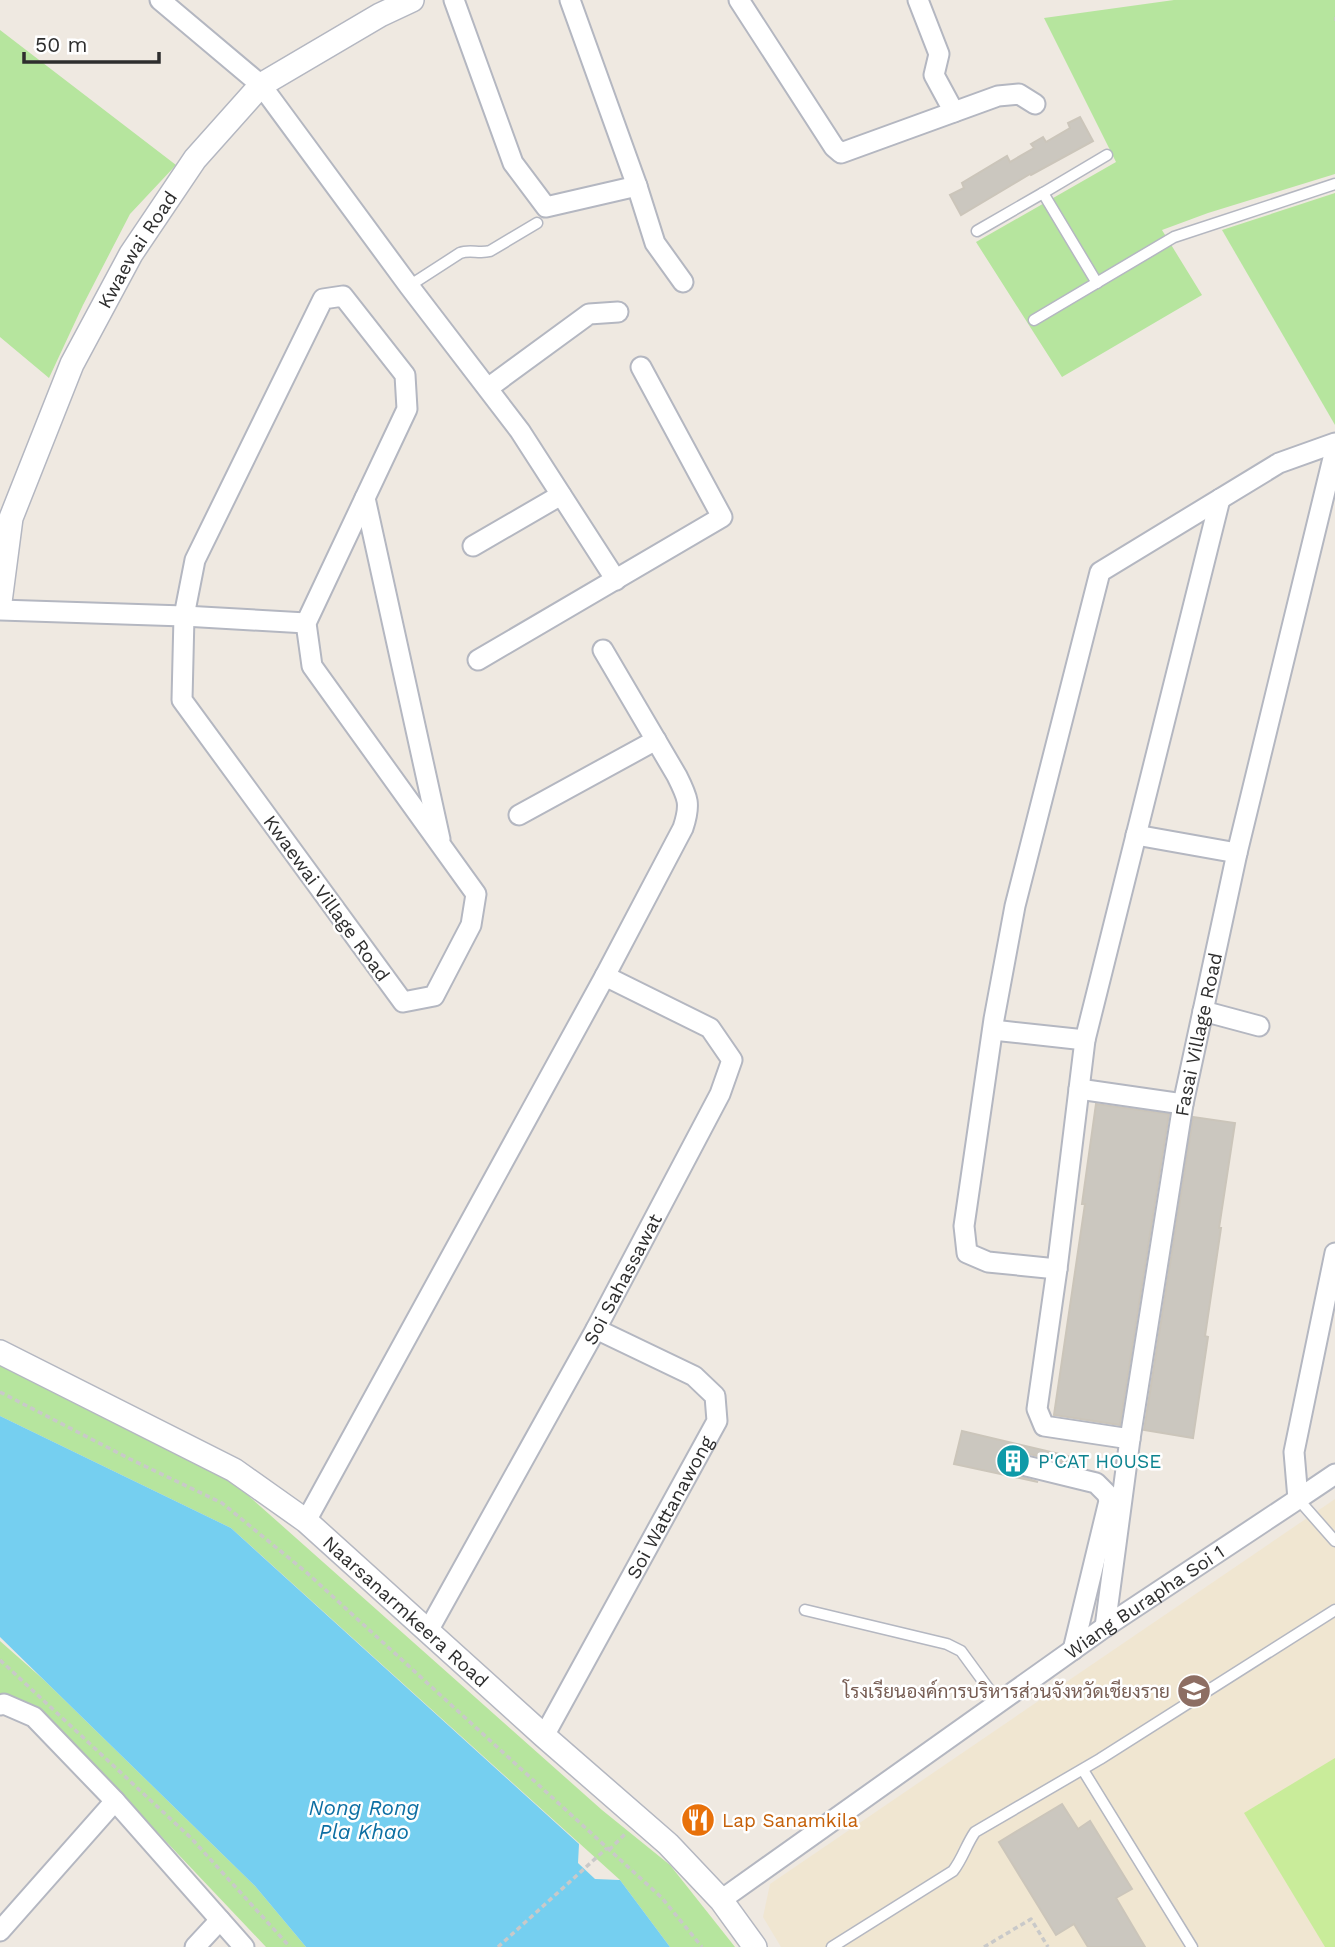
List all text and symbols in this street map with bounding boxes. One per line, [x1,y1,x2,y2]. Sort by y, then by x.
scale bar [24,21,159,65]
text: 50 m [35,32,87,57]
street label: Kwaewai Road [93,187,182,312]
street label: Kwaewai Village Road [259,811,395,986]
street label: Fasai Village Road [1170,951,1227,1118]
street label: Soi Sahassawat [579,1210,667,1349]
street label: Soi Wattanawong [622,1431,719,1583]
building icon: P'CAT HOUSE [994,1442,1032,1480]
place label: P'CAT HOUSE [1038,1450,1161,1473]
street label: Naarsanarmkeera Road [318,1531,493,1692]
street label: Wiang Burapha Soi 1 [1060,1540,1229,1664]
school or university icon: โรงเรียนองค์การบริหารส่วนจังหวัดเชียงราย [1175,1672,1213,1710]
place label: โรงเรียนองค์การบริหารส่วนจังหวัดเชียงราย [842,1679,1170,1703]
water label: Nong Rong Pla Khao [309,1795,420,1844]
restaurant icon: Lap Sanamkila [679,1801,717,1839]
place label: Lap Sanamkila [722,1809,859,1832]

